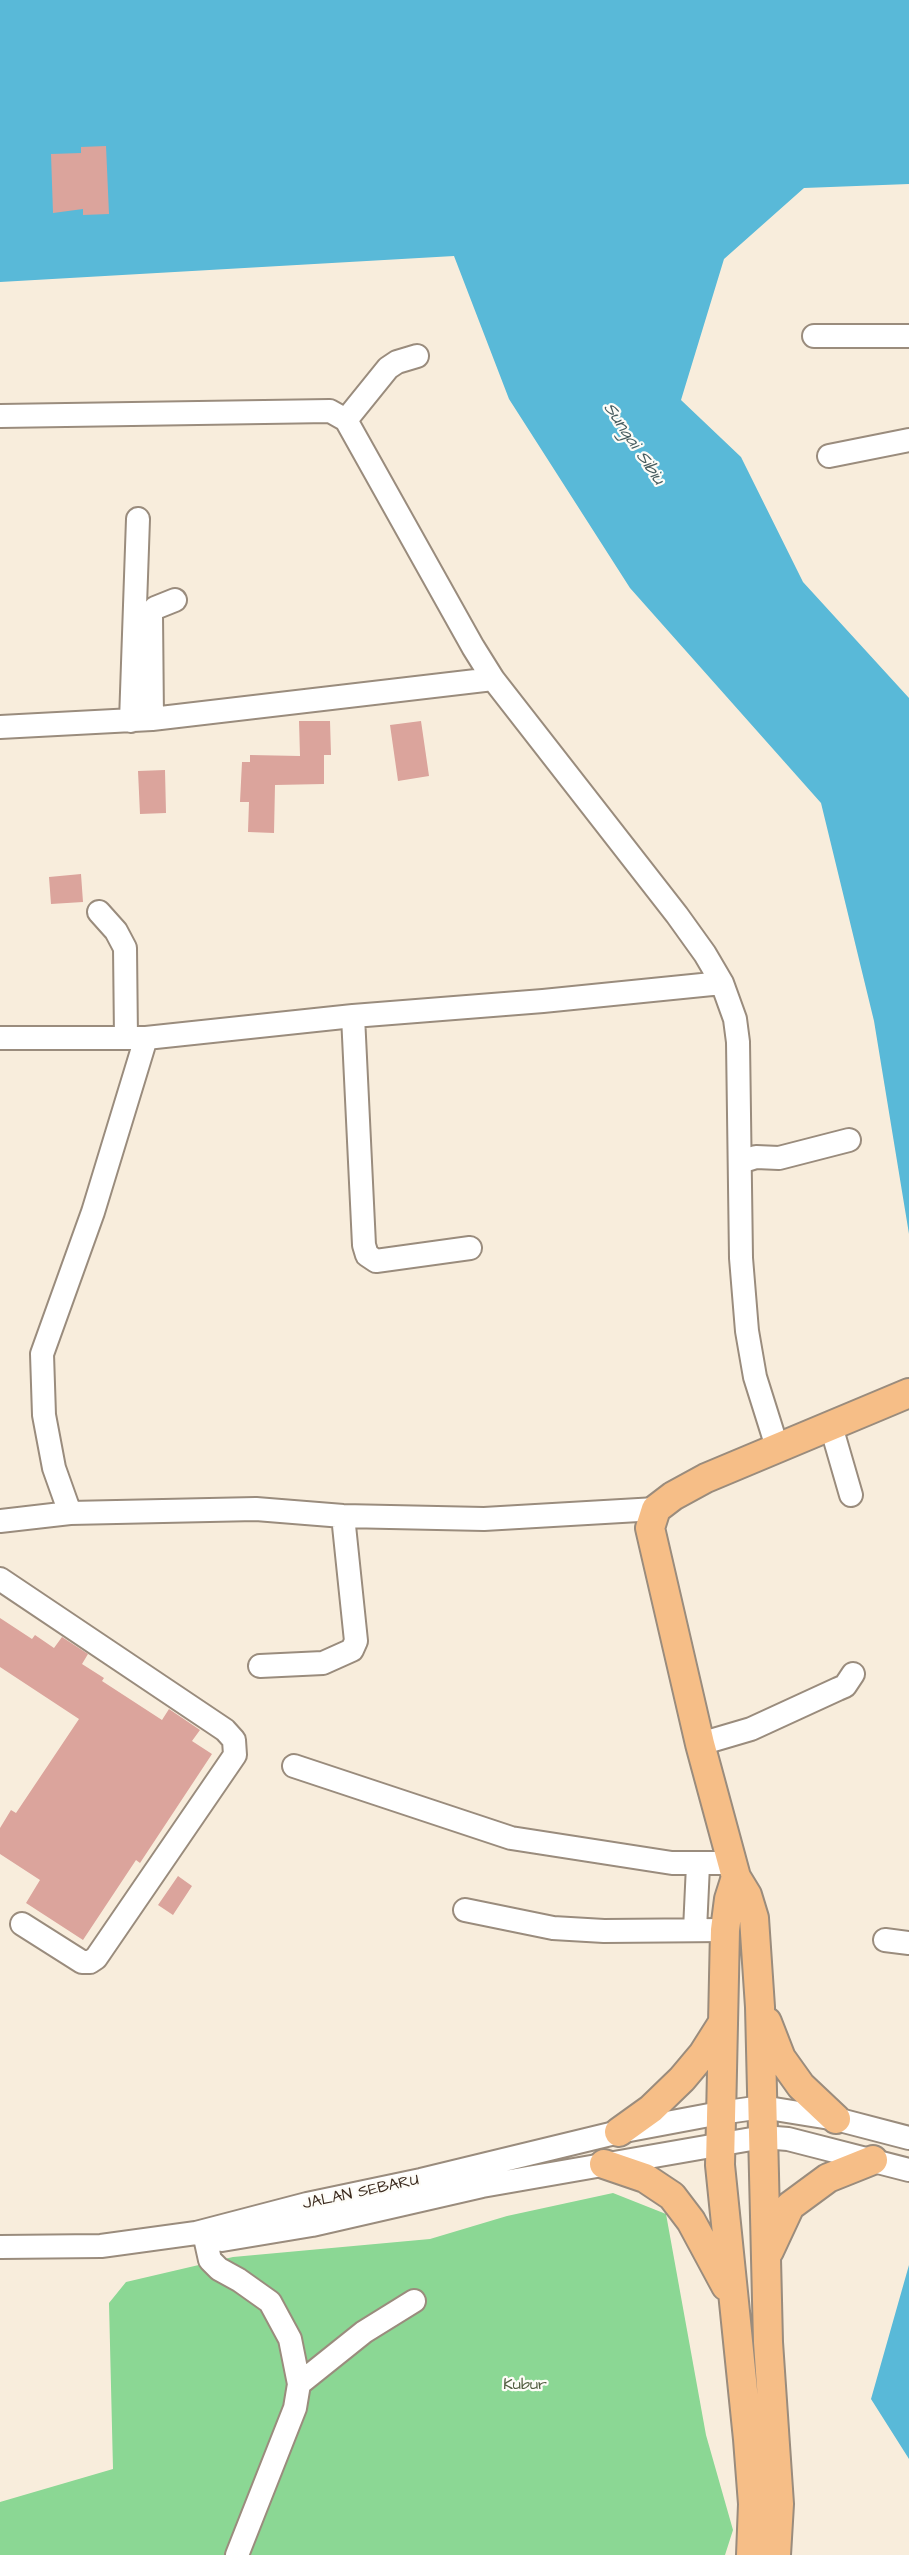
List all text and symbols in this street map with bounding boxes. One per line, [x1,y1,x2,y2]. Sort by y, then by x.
water label: Sungai Sibiu [598,399,668,489]
street label: JALAN SEBARU [301,2171,421,2215]
park label: Kubur [503,2376,547,2396]

